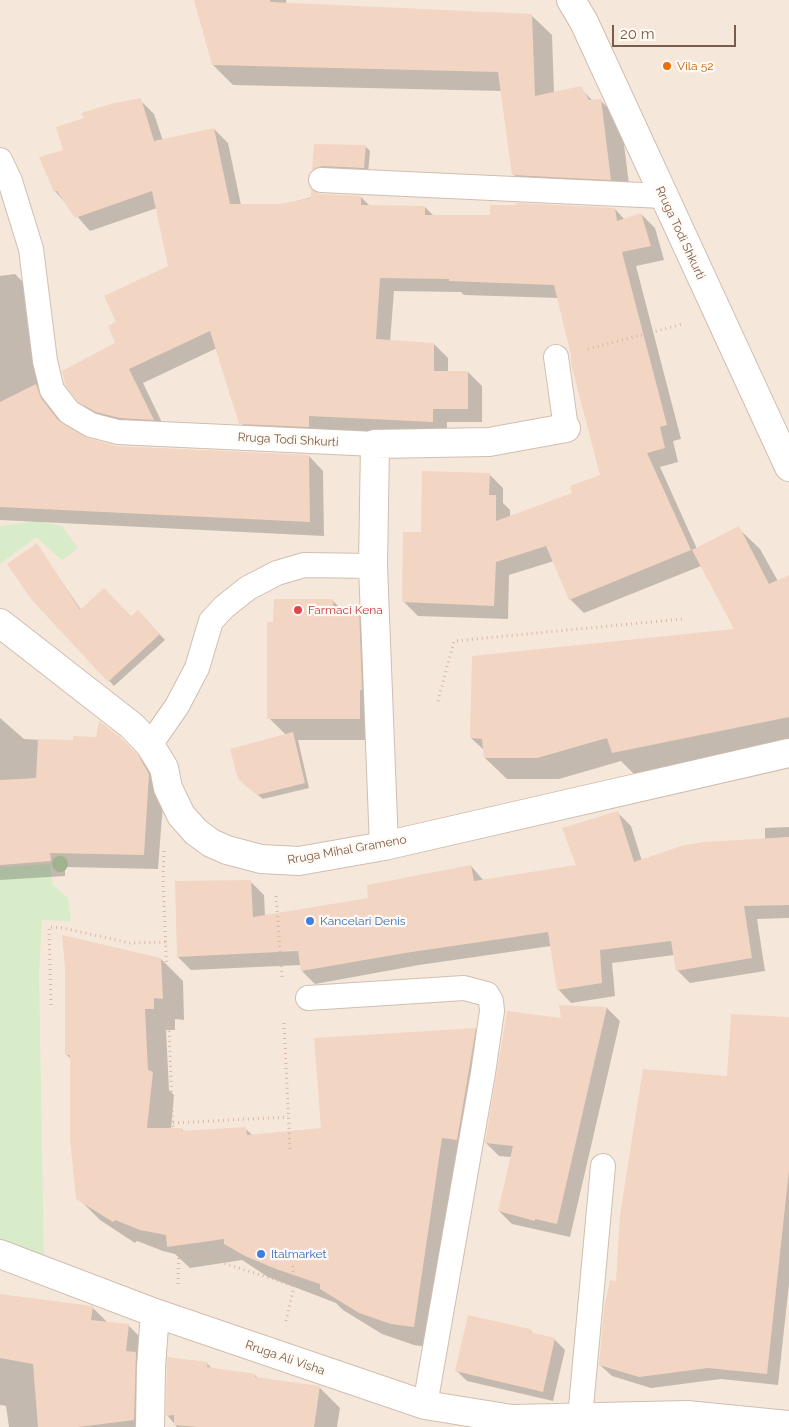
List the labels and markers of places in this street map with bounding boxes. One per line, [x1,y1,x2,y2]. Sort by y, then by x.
place label: Vila 52 [677,59,713,73]
marker: Vila 52 [661,60,673,72]
place label: Farmaci Kena [308,603,383,617]
marker: Farmaci Kena [292,604,304,616]
place label: Kancelari Denis [320,914,406,928]
marker: Kancelari Denis [304,915,316,927]
place label: Italmarket [271,1247,327,1261]
marker: Italmarket [255,1248,267,1260]

